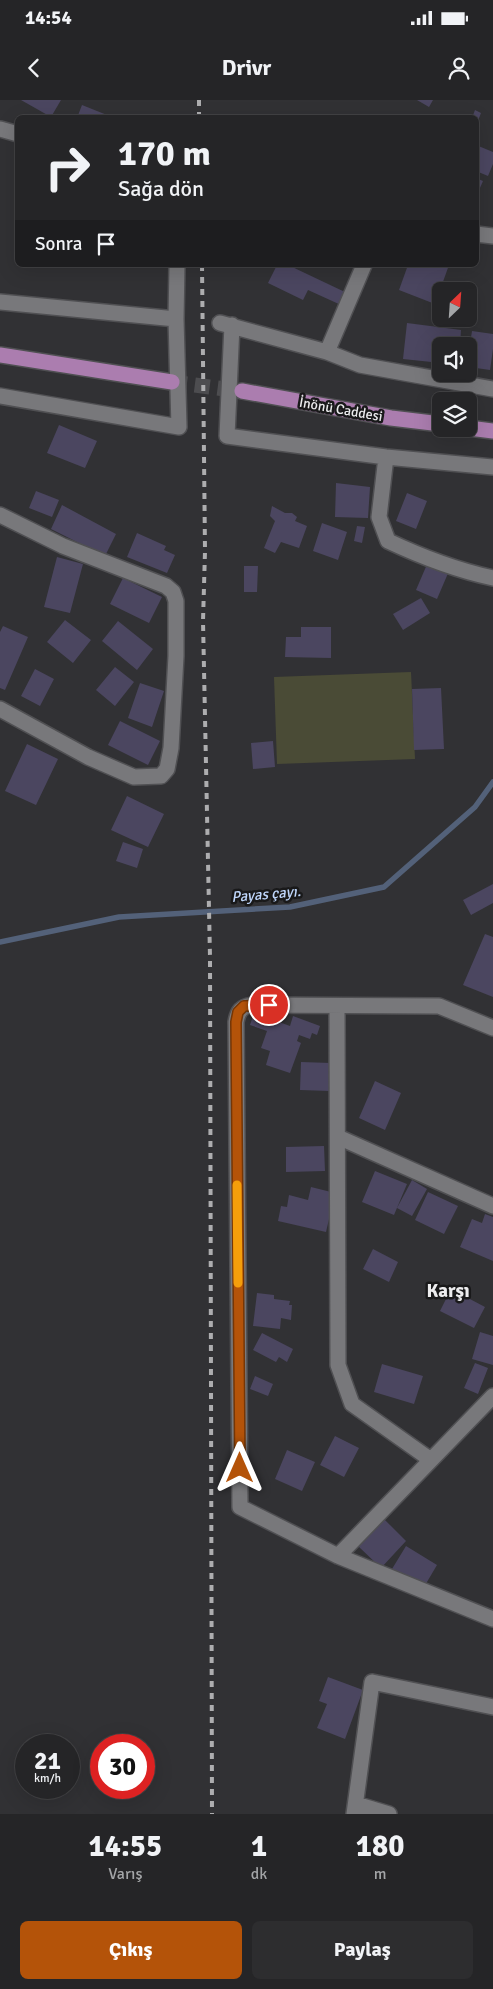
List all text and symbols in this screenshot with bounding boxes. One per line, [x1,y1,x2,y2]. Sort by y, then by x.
text: 14:54 [25,6,72,30]
icon: back [20,54,48,82]
text: Drivr [222,54,271,81]
icon: person [445,54,473,82]
text: 170 m [118,132,211,175]
icon: right [35,135,100,200]
text: Sağa dön [118,175,204,202]
icon: arrive [92,230,120,258]
text: Sonra [35,232,82,256]
north arrow [432,282,478,328]
map controls [432,282,477,437]
button: sound [432,337,477,382]
button: layers [432,392,477,437]
street label: İnönü Caddesi [298,394,384,425]
water label: Payas çayı. [231,882,301,906]
pin [248,984,290,1026]
icon: arrive [255,991,283,1019]
district label: Karşı [426,1279,470,1303]
position arrow [213,1441,265,1493]
speed limit sign: 30 [90,1734,155,1799]
text: 21 [34,1745,61,1776]
text: km/h [34,1771,61,1786]
text: 14:55 [89,1828,162,1865]
text: 1 [251,1828,267,1865]
text: 180 [356,1828,404,1865]
text: Varış [108,1864,142,1884]
text: dk [251,1864,267,1884]
text: m [374,1864,386,1884]
button: Çıkış [20,1921,242,1979]
button: Paylaş [252,1921,473,1979]

